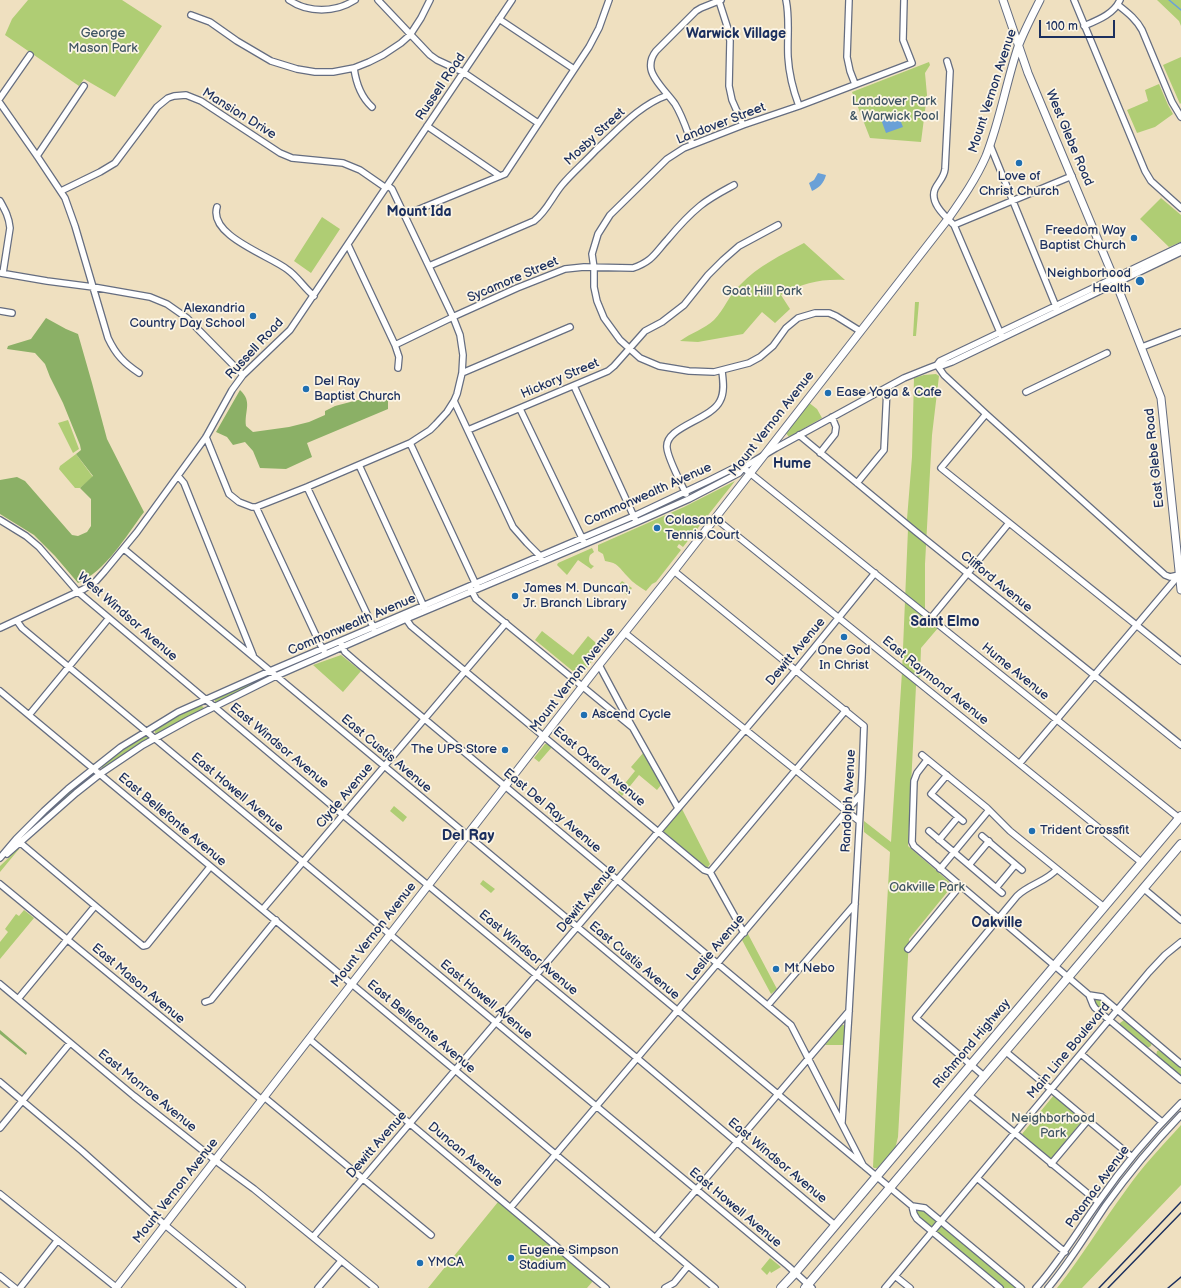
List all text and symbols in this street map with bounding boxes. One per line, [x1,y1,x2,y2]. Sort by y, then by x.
scale bar [1041,12,1117,38]
text: 100 m [1046,19,1078,34]
park label: George Mason Park [68,26,138,57]
district label: Warwick Village [686,26,786,42]
street label: Mount Vernon Avenue [966,27,1020,155]
street label: Russell Road [413,50,469,124]
street label: Mansion Drive [199,85,279,143]
street label: West Glebe Road [1042,88,1096,188]
park label: Landover Park & Warwick Pool [849,94,939,125]
street label: Landover Street [674,100,768,148]
street label: Mosby Street [561,105,629,169]
marker: Love of Christ Church [1014,158,1024,168]
place label: Love of Christ Church [979,169,1059,200]
district label: Mount Ida [386,204,452,220]
place label: Freedom Way Baptist Church [1039,223,1126,254]
marker: Freedom Way Baptist Church [1129,233,1139,243]
street label: Sycamore Street [465,254,561,306]
place label: Neighborhood Health [1047,266,1131,297]
marker: Neighborhood Health [1134,275,1146,287]
park label: Goat Hill Park [722,284,802,300]
place label: Alexandria Country Day School [130,301,245,332]
marker: Alexandria Country Day School [248,311,258,321]
street label: Russell Road [223,315,287,383]
street label: Hickory Street [519,356,601,402]
street label: Mount Vernon Avenue [726,368,818,480]
place label: Del Ray Baptist Church [314,374,401,405]
marker: Del Ray Baptist Church [301,384,311,394]
place label: Ease Yoga & Cafe [836,385,942,401]
marker: Ease Yoga & Cafe [823,388,833,398]
street label: East Glebe Road [1142,407,1168,509]
district label: Hume [773,456,811,472]
street label: Commonwealth Avenue [582,460,714,530]
place label: Colasanto Tennis Court [665,513,739,544]
marker: Colasanto Tennis Court [652,523,662,533]
street label: Clifford Avenue [957,548,1035,616]
street label: West Windsor Avenue [74,569,180,665]
place label: James M. Duncan, Jr. Branch Library [523,581,631,612]
street label: Commonwealth Avenue [286,591,418,659]
marker: James M. Duncan, Jr. Branch Library [510,591,520,601]
district label: Saint Elmo [911,614,979,630]
street label: Dewitt Avenue [763,615,829,689]
street label: Mount Vernon Avenue [527,624,619,736]
marker: One God In Christ [839,632,849,642]
street label: East Raymond Avenue [879,633,991,729]
street label: Hume Avenue [978,640,1052,704]
place label: One God In Christ [817,643,871,674]
street label: East Windsor Avenue [226,700,332,792]
place label: Ascend Cycle [592,707,671,723]
marker: Ascend Cycle [579,710,589,720]
street label: East Custis Avenue [338,712,434,796]
street label: East Oxford Avenue [550,724,648,810]
place label: The UPS Store [411,742,497,758]
marker: The UPS Store [500,745,510,755]
street label: Randolph Avenue [839,749,859,853]
street label: East Howell Avenue [188,750,286,836]
street label: Clyde Avenue [313,760,377,832]
street label: East Del Ray Avenue [500,766,604,856]
street label: East Bellefonte Avenue [115,770,229,870]
place label: Trident Crossfit [1040,823,1129,839]
marker: Trident Crossfit [1027,826,1037,836]
district label: Del Ray [442,827,494,845]
street label: Dewitt Avenue [554,862,620,936]
street label: Mount Vernon Avenue [328,879,420,991]
park label: Oakville Park [889,880,965,896]
street label: East Windsor Avenue [475,907,581,999]
street label: Leslie Avenue [684,912,748,984]
district label: Oakville [972,915,1022,931]
street label: East Custis Avenue [586,919,682,1003]
street label: East Mason Avenue [88,941,188,1027]
street label: East Howell Avenue [437,957,535,1043]
place label: Mt Nebo [784,961,835,977]
marker: Mt Nebo [771,964,781,974]
street label: East Bellefonte Avenue [364,977,478,1077]
street label: Richmond Highway [930,996,1014,1092]
street label: Main Line Boulevard [1024,1000,1114,1102]
street label: East Monroe Avenue [95,1046,199,1136]
street label: Dewitt Avenue [344,1108,410,1182]
park label: Neighborhood Park [1011,1111,1095,1142]
street label: East Windsor Avenue [724,1115,830,1207]
street label: Duncan Avenue [424,1119,506,1191]
street label: Mount Vernon Avenue [130,1135,222,1247]
street label: Potomac Avenue [1063,1143,1133,1231]
street label: East Howell Avenue [686,1165,784,1251]
place label: Eugene Simpson Stadium [519,1243,619,1274]
marker: Eugene Simpson Stadium [506,1253,516,1263]
place label: YMCA [428,1255,464,1271]
marker: YMCA [415,1258,425,1268]

